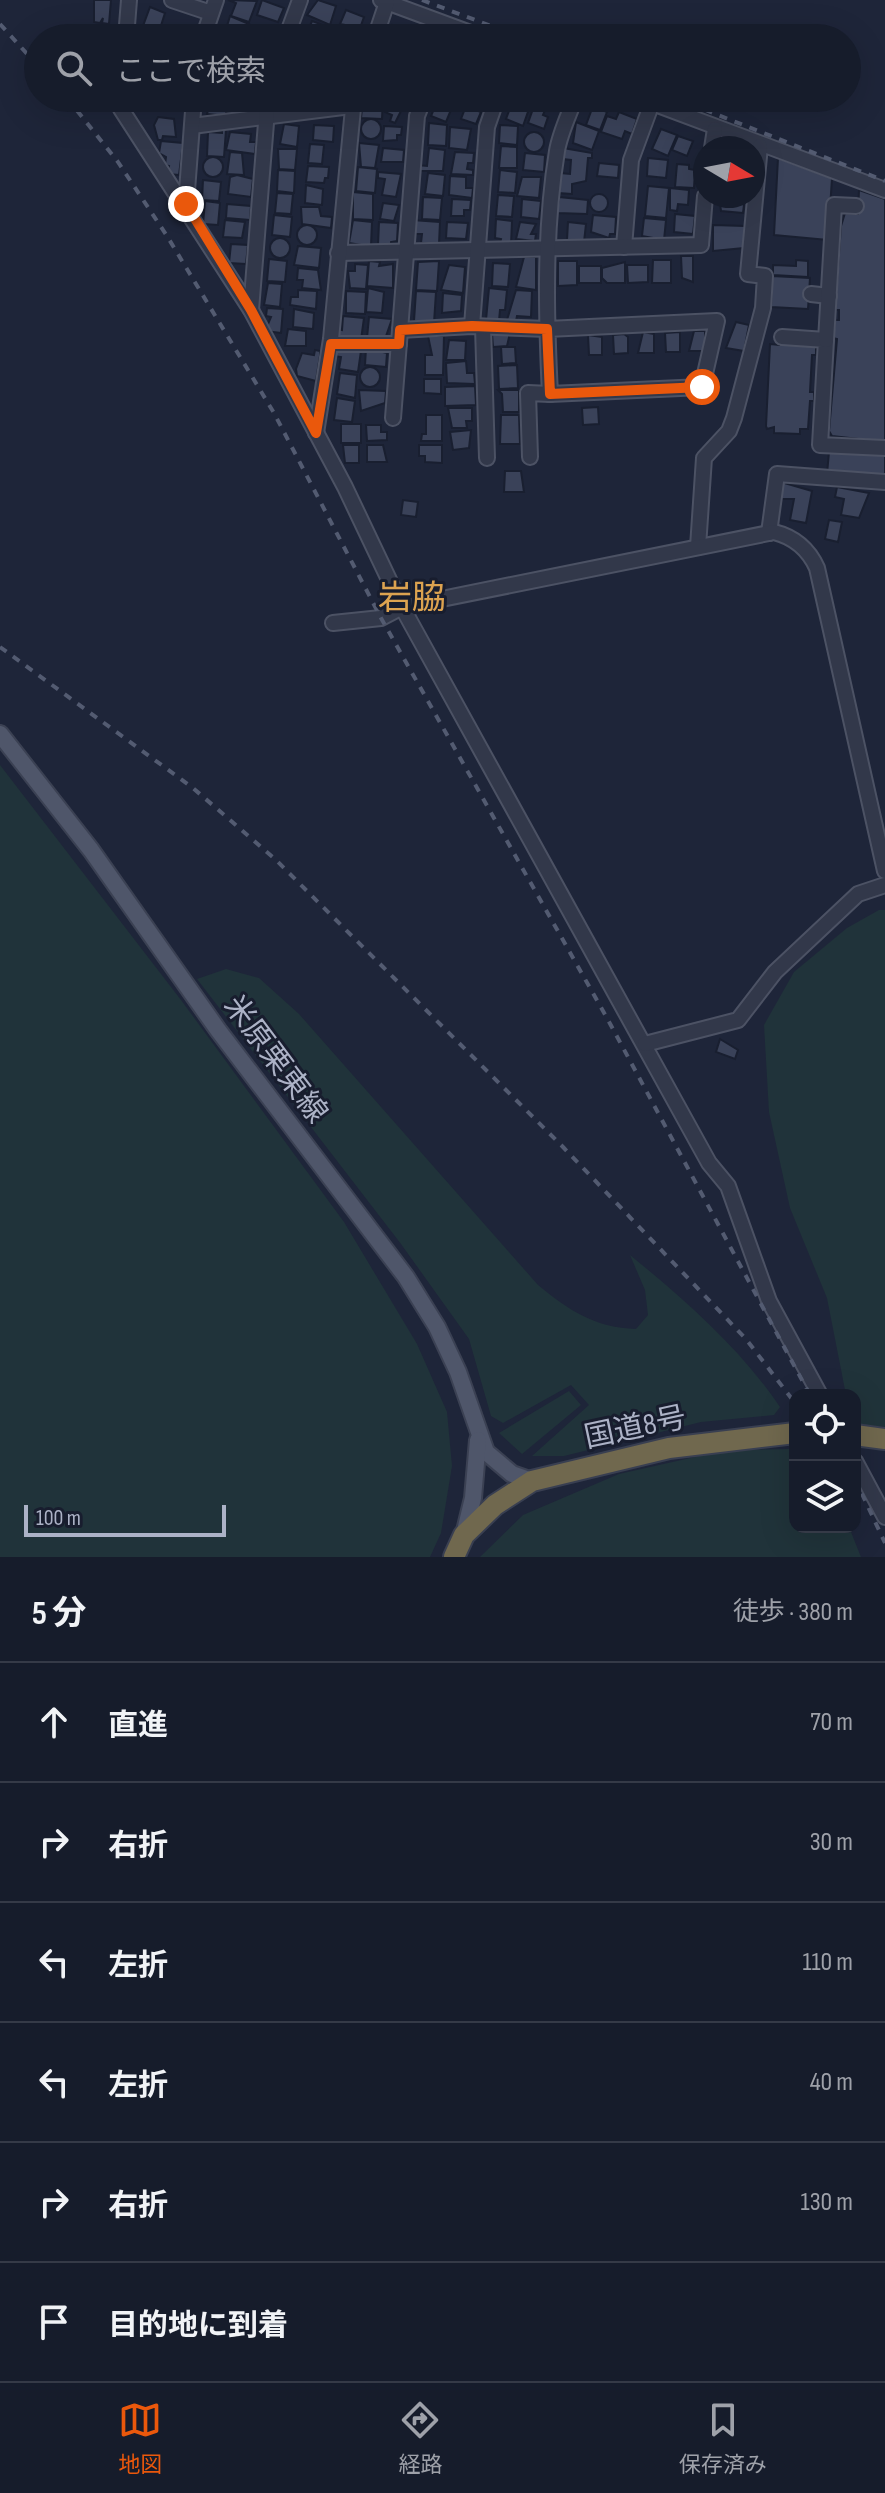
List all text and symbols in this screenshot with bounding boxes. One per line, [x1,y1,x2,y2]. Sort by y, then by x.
search box [24,24,861,112]
icon: search [52,46,96,90]
text: ここで検索 [116,54,266,90]
north arrow [693,136,765,208]
route end [168,186,204,222]
route start [684,369,720,405]
district label: 岩脇 [378,578,446,619]
street label: 米原栗東線 [216,989,335,1130]
map controls [789,1389,861,1533]
button: locate [789,1389,861,1461]
street label: 国道8号 [581,1400,689,1456]
button: layers [789,1461,861,1533]
scale bar [24,1501,226,1537]
text: 100 m [36,1505,81,1532]
text: 5 分 [32,1593,86,1634]
text: 徒歩 · 380 m [733,1597,853,1628]
icon: ahead [32,1700,76,1744]
text: 70 m [810,1707,853,1738]
text: 直進 [108,1708,168,1744]
icon: right [32,1820,76,1864]
text: 30 m [810,1827,853,1858]
text: 右折 [108,1828,168,1864]
icon: left [32,1940,76,1984]
text: 110 m [802,1947,853,1978]
text: 左折 [108,1948,168,1984]
icon: left [32,2060,76,2104]
text: 40 m [810,2067,853,2098]
text: 左折 [108,2068,168,2104]
icon: right [32,2180,76,2224]
text: 130 m [801,2187,853,2218]
text: 右折 [108,2188,168,2224]
icon: arrive [32,2300,76,2344]
text: 目的地に到着 [108,2308,288,2344]
tab: 地図 [118,2398,162,2479]
tab: 経路 [398,2398,443,2479]
tab: 保存済み [679,2398,767,2479]

